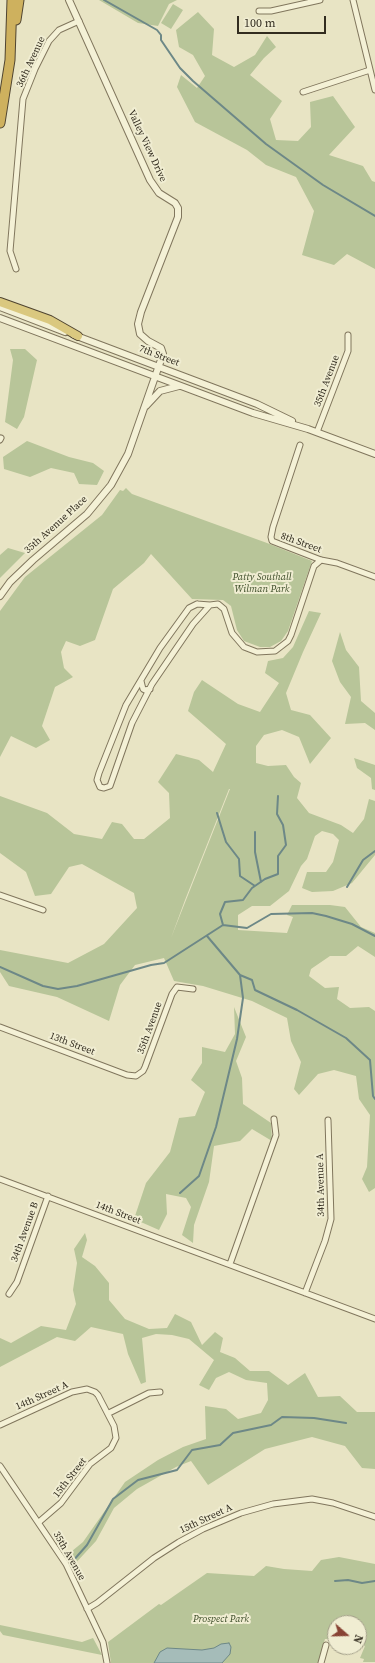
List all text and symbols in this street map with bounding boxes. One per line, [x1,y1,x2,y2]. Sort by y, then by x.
scale bar [239,8,328,34]
text: 100 m [244,15,276,31]
street label: 36th Avenue [14,35,48,89]
street label: Valley View Drive [125,108,169,184]
street label: 7th Street [137,343,181,369]
street label: 35th Avenue [312,353,342,409]
street label: 35th Avenue Place [22,494,90,556]
street label: 8th Street [279,530,323,556]
park label: Patty Southall Wilman Park [232,571,292,594]
street label: 35th Avenue [135,1000,165,1056]
street label: 13th Street [48,1030,96,1058]
street label: 34th Avenue A [314,1153,328,1217]
street label: 14th Street [94,1199,142,1227]
street label: 34th Avenue B [9,1200,41,1264]
street label: 14th Street A [14,1379,70,1413]
street label: 15th Street [51,1456,89,1500]
street label: 15th Street A [178,1502,234,1536]
street label: 35th Avenue [50,1529,88,1583]
park label: Prospect Park [193,1613,249,1625]
north arrow [327,1615,367,1655]
text: N [349,1633,366,1645]

